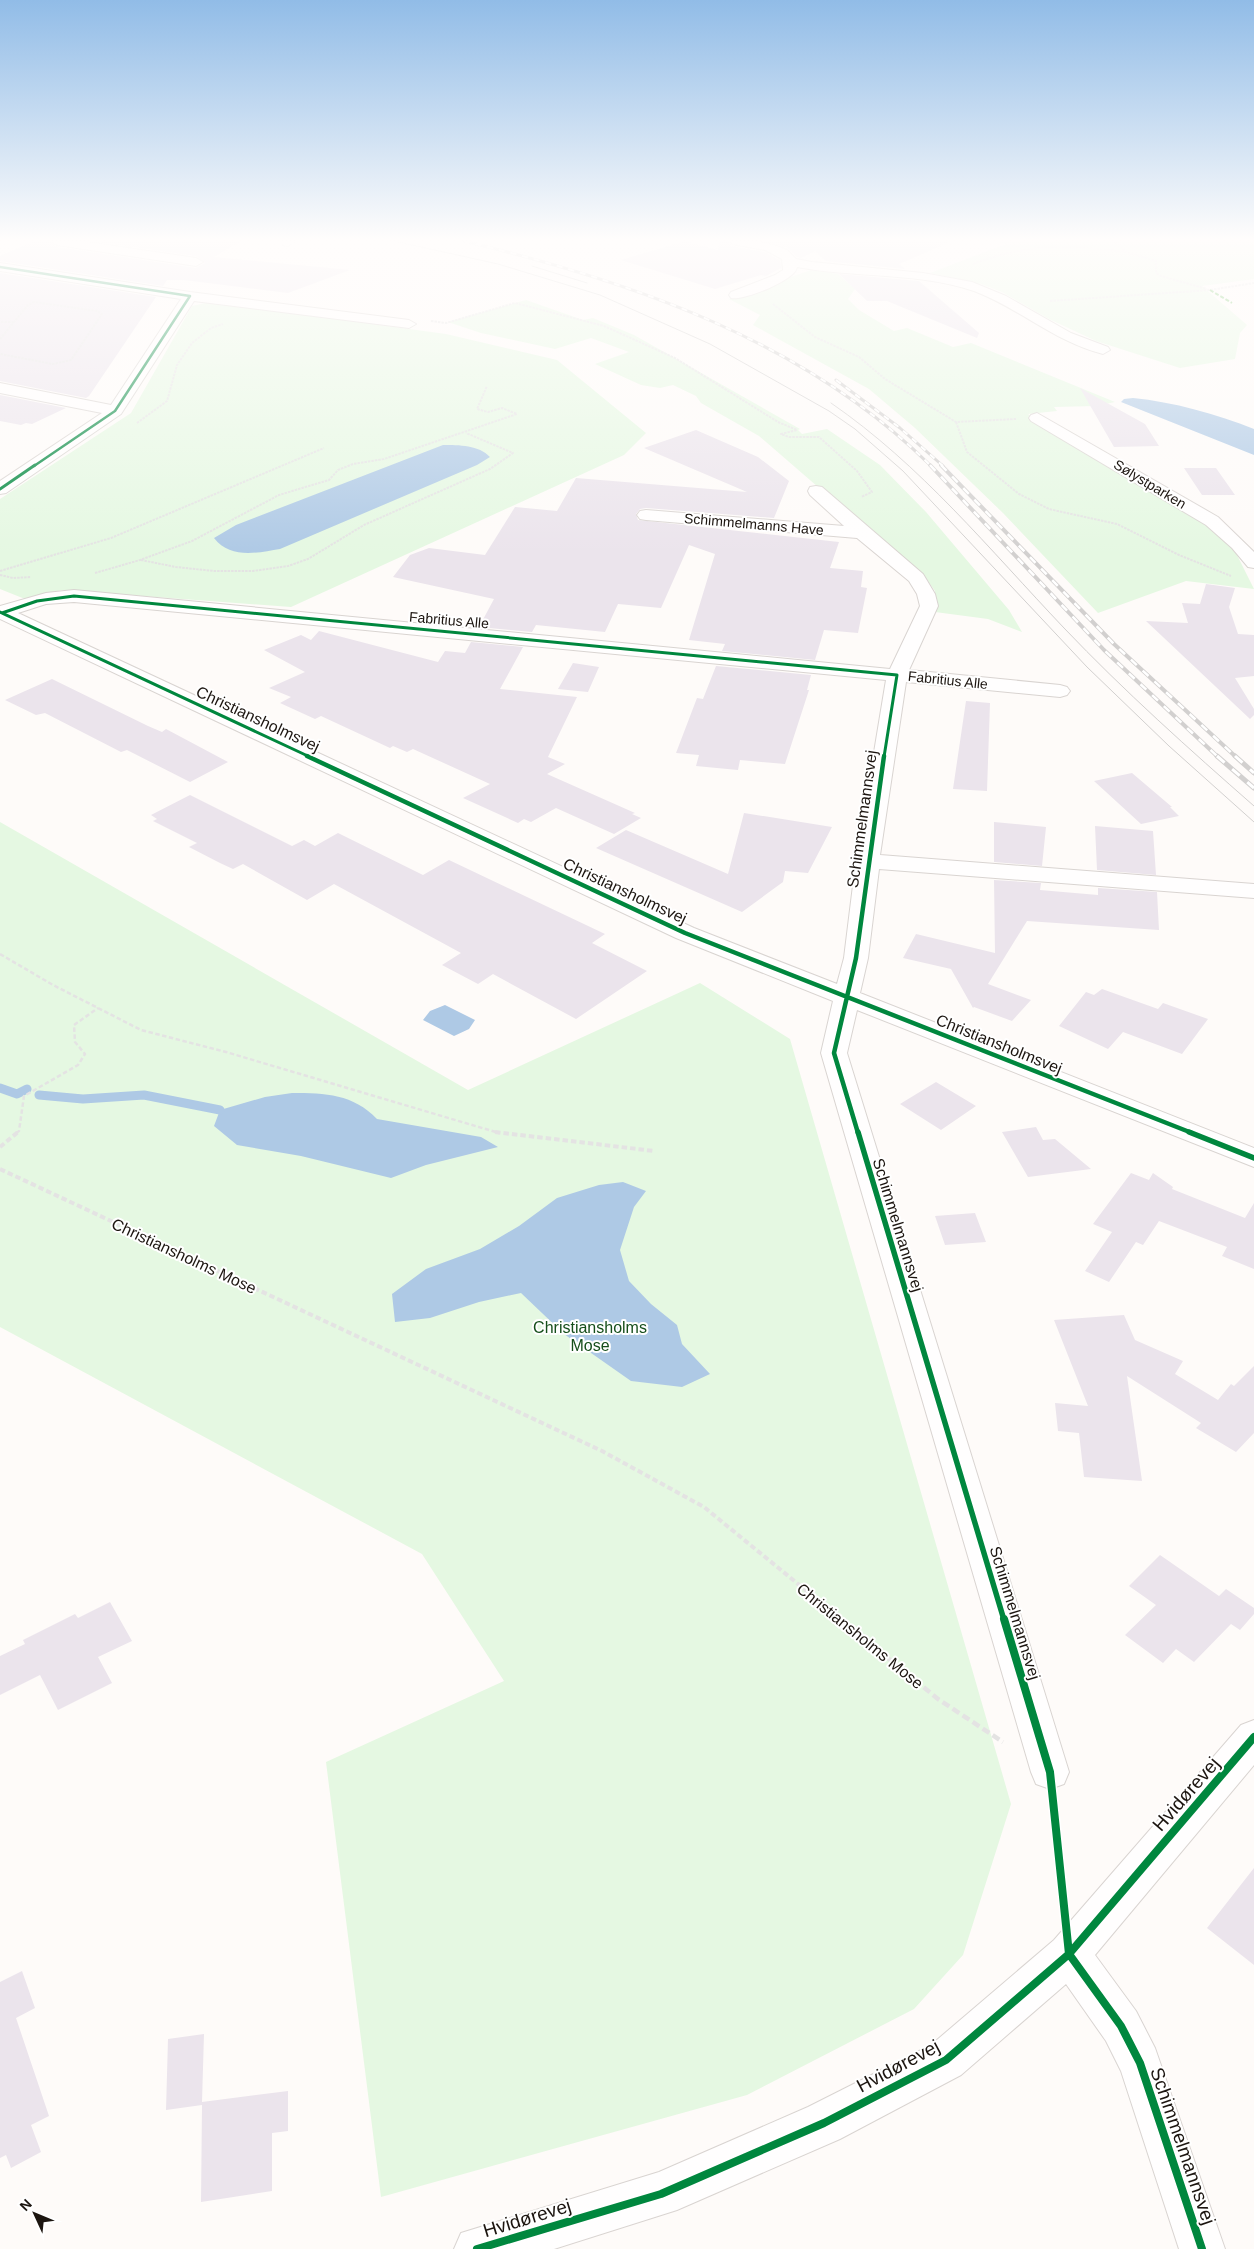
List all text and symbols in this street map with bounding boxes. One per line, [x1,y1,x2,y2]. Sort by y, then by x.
street label: Sølystparken [1111,456,1189,512]
street label: Schimmelmanns Have [684,510,825,538]
street label: Fabritius Alle [408,609,490,631]
street label: Fabritius Alle [907,668,989,692]
street label: Christiansholmsvej [194,683,322,755]
street label: Schimmelmannsvej [844,749,880,889]
street label: Christiansholmsvej [561,855,689,927]
street label: Christiansholmsvej [934,1011,1064,1077]
street label: Schimmelmannsvej [870,1156,926,1294]
street label: Christiansholms Mose [109,1215,259,1297]
park label: Christiansholms Mose [533,1319,647,1354]
street label: Schimmelmannsvej [987,1544,1043,1682]
street label: Christiansholms Mose [793,1580,927,1692]
street label: Hvidørevej [1148,1753,1224,1835]
street label: Hvidørevej [853,2035,943,2097]
street label: Schimmelmannsvej [1146,2065,1220,2227]
north arrow [10,2189,60,2239]
street label: Hvidørevej [481,2195,573,2241]
text: N [16,2196,35,2214]

